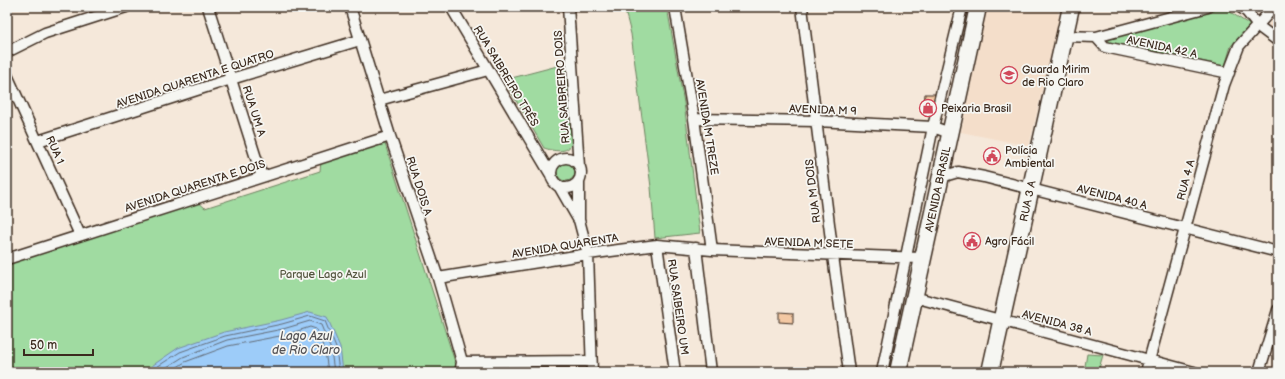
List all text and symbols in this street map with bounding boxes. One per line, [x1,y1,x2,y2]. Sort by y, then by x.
street label: RUA SAIBREIRO TRÊS [471,23,542,129]
street label: RUA SAIBREIRO DOIS [552,30,572,144]
street label: AVENIDA 42 A [1126,33,1199,61]
street label: AVENIDA QUARENTA E QUATRO [114,47,276,111]
place label: Guarda Mirim de Rio Claro [1022,63,1090,89]
school or university icon: Guarda Mirim de Rio Claro [999,65,1019,85]
street label: AVENIDA M TREZE [693,78,721,176]
street label: RUA UM A [240,84,268,138]
shop icon: Peixaria Brasil [918,98,938,118]
street label: AVENIDA M 9 [789,102,857,118]
place label: Peixaria Brasil [941,102,1011,115]
street label: RUA 1 [43,134,67,166]
street label: AVENIDA BRASIL [923,144,954,233]
place label: Polícia Ambiental [1005,144,1054,170]
public building icon: Polícia Ambiental [982,146,1002,166]
street label: RUA DOIS A [403,155,435,217]
street label: AVENIDA QUARENTA E DOIS [123,157,267,215]
street label: RUA M DOIS [803,158,823,224]
street label: RUA 4 A [1174,158,1198,202]
street label: RUA 3 A [1017,179,1039,223]
street label: AVENIDA 40 A [1076,182,1149,212]
street label: AVENIDA QUARENTA [511,231,619,261]
public building icon: Agro Fácil [962,231,982,251]
street label: AVENIDA M SETE [764,235,854,251]
place label: Agro Fácil [985,235,1034,248]
street label: RUA SAIBEIRO UM [665,258,691,356]
park label: Parque Lago Azul [280,268,366,281]
street label: AVENIDA 38 A [1021,307,1094,339]
water label: Lago Azul de Rio Claro [272,329,340,358]
scale bar [24,331,93,357]
text: 50 m [30,338,57,353]

